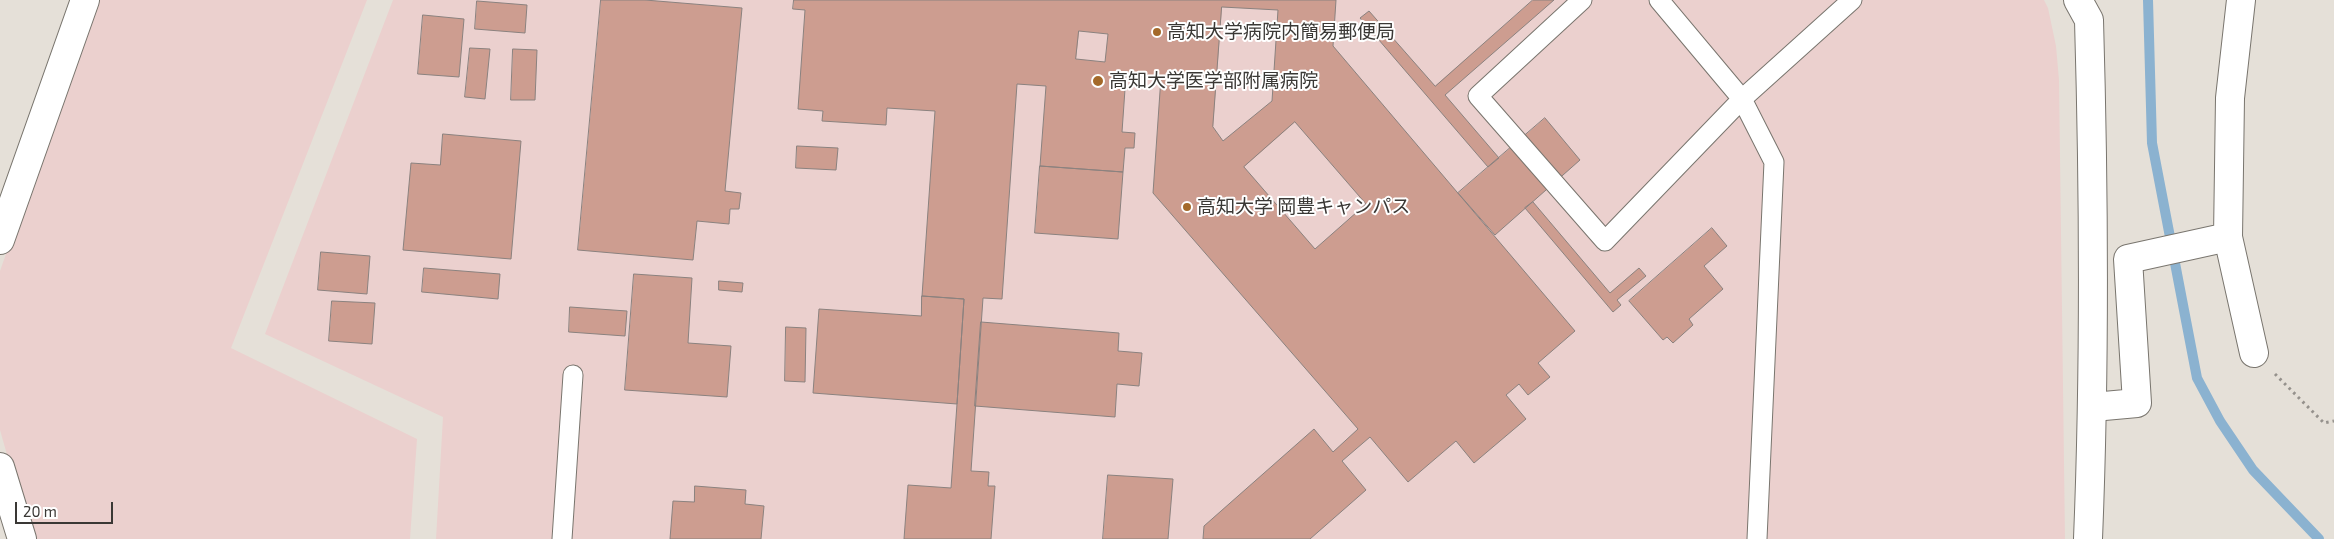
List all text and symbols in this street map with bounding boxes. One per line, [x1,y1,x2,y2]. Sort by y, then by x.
place label: 高知大学病院内簡易郵便局 [1167,21,1395,43]
marker: 高知大学病院内簡易郵便局 [1151,26,1163,38]
place label: 高知大学医学部附属病院 [1109,70,1318,92]
marker: 高知大学医学部附属病院 [1091,74,1105,88]
place label: 高知大学 岡豊キャンパス [1197,196,1410,218]
marker: 高知大学 岡豊キャンパス [1181,201,1193,213]
scale bar [18,492,115,524]
text: 20 m [23,502,57,520]

